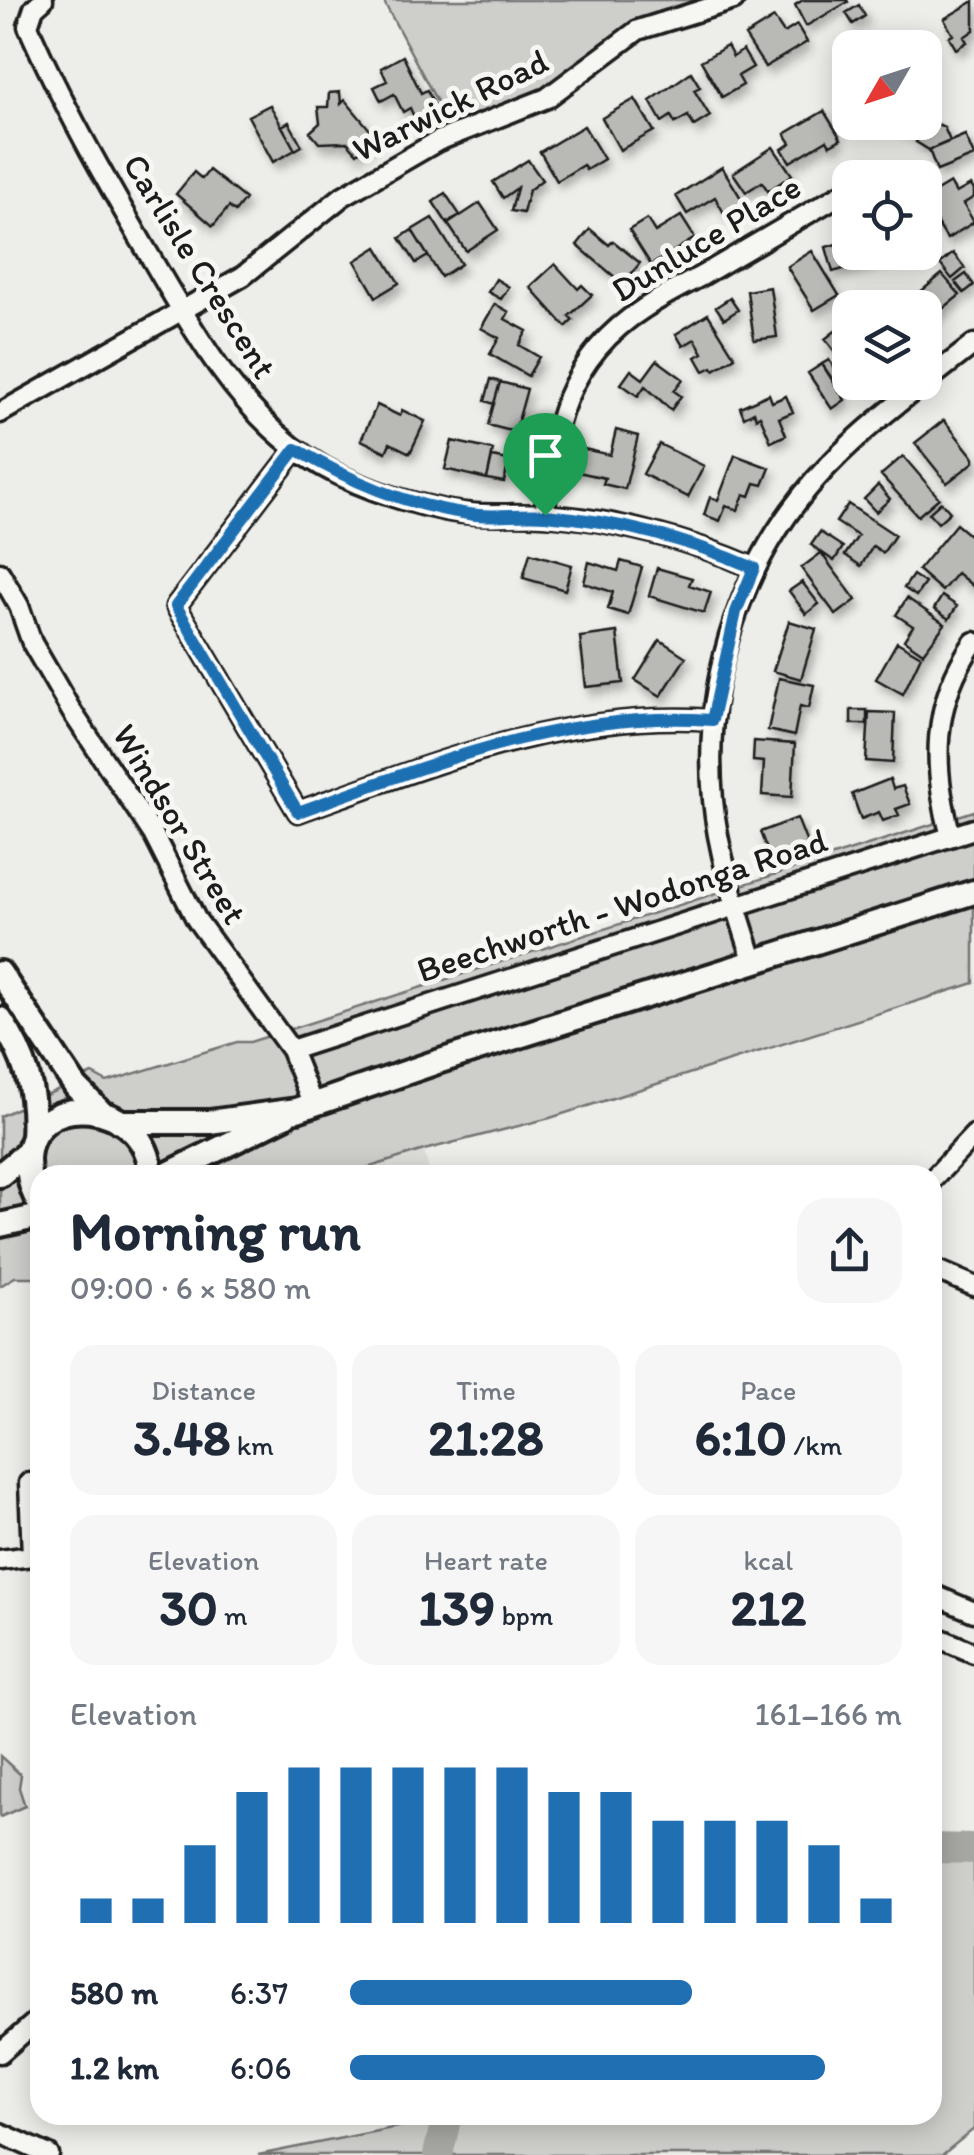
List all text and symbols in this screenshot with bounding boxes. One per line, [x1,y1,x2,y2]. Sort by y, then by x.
north arrow [832,30,942,140]
map controls [832,30,942,400]
street label: Warwick Road [346,40,555,170]
street label: Carlisle Crescent [114,146,286,386]
button: locate [832,160,942,270]
street label: Dunluce Place [604,165,808,311]
button: layers [832,290,942,400]
pin [503,413,588,516]
icon: arrive [518,428,573,483]
street label: Windsor Street [104,716,256,932]
street label: Beechworth - Wodonga Road [411,819,833,991]
text: Morning run [70,1198,361,1264]
button: share [797,1198,902,1303]
text: 09:00 · 6 × 580 m [70,1269,311,1307]
text: Distance [151,1373,256,1407]
text: Time [456,1373,516,1407]
text: Pace [740,1373,796,1407]
text: 3.48 [134,1407,231,1468]
text: 21:28 [428,1407,544,1468]
text: 6:10 [694,1407,787,1468]
text: km [231,1428,274,1462]
text: /km [787,1428,842,1462]
text: Elevation [148,1543,259,1577]
text: Heart rate [424,1543,548,1577]
text: kcal [743,1543,793,1577]
text: 30 [160,1577,218,1638]
text: 139 [419,1577,495,1638]
text: 212 [730,1577,806,1638]
text: m [218,1598,248,1632]
text: bpm [495,1598,553,1632]
text: Elevation [70,1695,197,1733]
text: 161–166 m [755,1695,902,1733]
text: 580 m [70,1974,158,2012]
text: 6:37 [230,1974,288,2012]
text: 1.2 km [70,2049,159,2087]
text: 6:06 [230,2049,291,2087]

